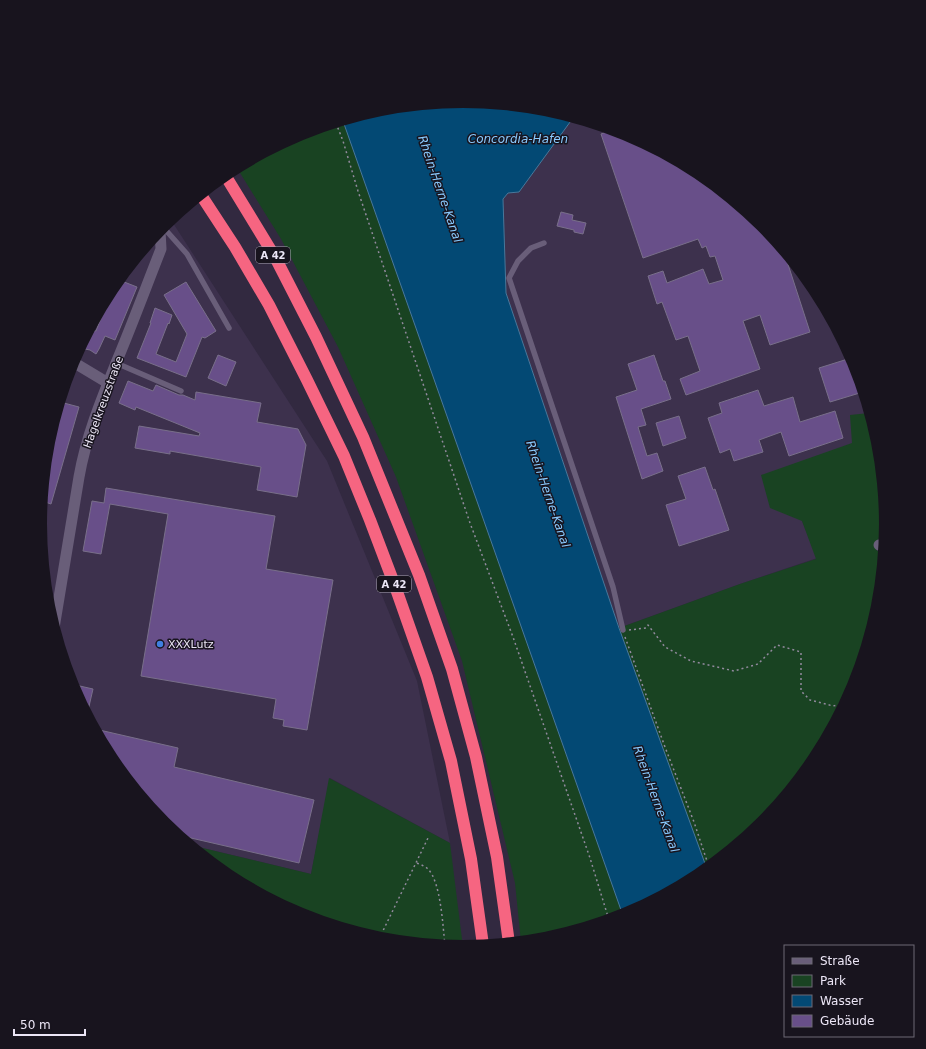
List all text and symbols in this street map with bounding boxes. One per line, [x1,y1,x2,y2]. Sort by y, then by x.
water label: Concordia-Hafen [468,132,568,146]
water label: Rhein-Herne-Kanal [415,134,465,245]
road number: A 42 [256,247,290,263]
street label: Hagelkreuzstraße [81,354,126,450]
water label: Rhein-Herne-Kanal [523,439,573,550]
road number: A 42 [377,576,411,592]
place label: XXXLutz [168,638,214,651]
marker: XXXLutz [155,639,165,649]
water label: Rhein-Herne-Kanal [630,744,682,855]
legend [784,945,914,1037]
text: Straße [820,954,860,968]
text: Park [820,974,846,988]
text: Wasser [820,994,863,1008]
scale bar [14,1011,85,1037]
text: Gebäude [820,1014,874,1028]
text: 50 m [20,1018,51,1032]

